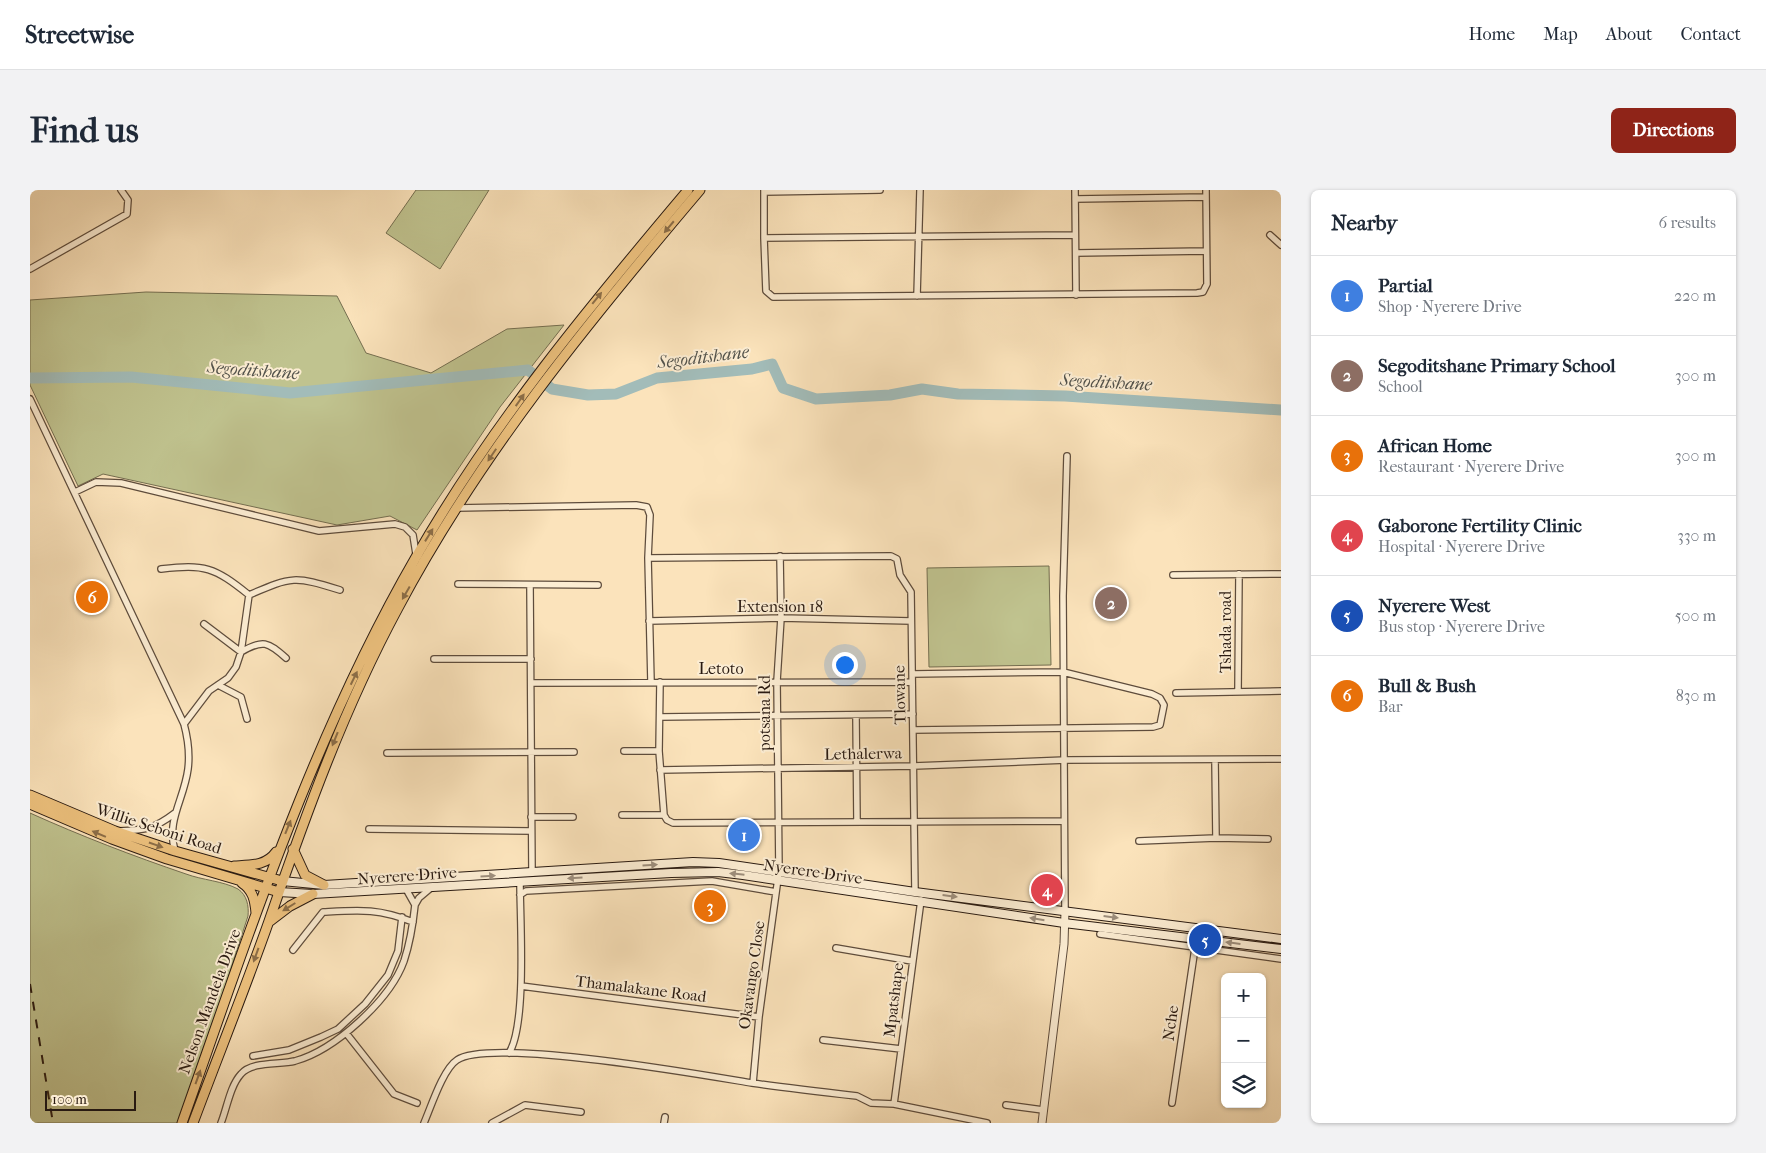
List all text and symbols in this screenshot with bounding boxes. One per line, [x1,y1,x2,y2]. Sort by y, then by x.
text: Streetwise [25,21,134,49]
text: Home [1468,24,1515,45]
text: Map [1543,24,1578,45]
text: About [1606,24,1652,45]
text: Contact [1680,24,1741,45]
button: Directions [1611,108,1736,153]
text: Find us [30,110,139,151]
text: Nearby [1331,211,1397,235]
text: 6 results [1658,213,1716,232]
one-way arrow [664,221,675,233]
text: Partial [1378,275,1433,297]
text: 1 [1344,286,1350,305]
text: 220 m [1674,286,1716,305]
one-way arrow [592,292,603,305]
text: Shop · Nyerere Drive [1378,297,1522,316]
water label: Segoditshane [655,341,751,374]
text: Segoditshane Primary School [1378,355,1615,377]
water label: Segoditshane [205,357,300,384]
text: 2 [1343,366,1351,385]
text: 300 m [1675,366,1716,385]
water label: Segoditshane [1058,370,1153,395]
text: School [1378,377,1423,396]
one-way arrow [515,393,525,407]
text: African Home [1378,435,1492,457]
text: 3 [1344,446,1350,465]
text: 300 m [1675,446,1716,465]
one-way arrow [487,448,497,462]
text: Restaurant · Nyerere Drive [1378,457,1564,476]
text: Gaborone Fertility Clinic [1378,515,1582,537]
text: 4 [1342,526,1352,545]
text: 330 m [1677,526,1716,545]
one-way arrow [425,528,434,541]
text: Hospital · Nyerere Drive [1378,537,1545,556]
pin: 6 [76,578,108,616]
pin: 2 [1095,584,1127,622]
one-way arrow [402,586,411,599]
street label: Tshada road [1216,591,1235,673]
text: Nyerere West [1378,595,1491,617]
street label: Extension 18 [737,597,823,616]
text: 5 [1344,606,1350,625]
text: 500 m [1675,606,1716,625]
text: Bus stop · Nyerere Drive [1378,617,1545,636]
your location [832,652,858,678]
street label: Letoto [698,659,744,678]
street label: Tlowane [889,665,910,725]
one-way arrow [349,671,358,686]
street label: potsana Rd [755,675,774,752]
text: Bull & Bush [1378,675,1476,697]
text: 6 [1343,686,1351,705]
text: 830 m [1676,686,1716,705]
text: Bar [1378,697,1403,716]
one-way arrow [331,732,339,746]
street label: Lethalerwa [824,743,903,764]
street label: Willie Seboni Road [93,799,224,858]
pin: 1 [728,816,760,854]
one-way arrow [285,820,293,834]
one-way arrow [91,830,106,838]
one-way arrow [149,842,164,849]
street label: Nyerere Drive [762,855,864,888]
one-way arrow [642,861,658,869]
street label: Nyerere Drive [357,863,457,888]
one-way arrow [729,870,745,878]
one-way arrow [480,871,496,879]
pin: 4 [1031,871,1063,909]
one-way arrow [567,875,583,883]
pin: 3 [694,887,726,925]
one-way arrow [942,892,958,900]
one-way arrow [283,902,296,911]
one-way arrow [1103,913,1119,921]
one-way arrow [1028,915,1044,923]
street label: Okavango Close [734,919,769,1031]
pin: 5 [1189,921,1221,959]
street label: Nelson Mandela Drive [174,926,245,1076]
one-way arrow [1224,939,1240,947]
one-way arrow [252,947,259,962]
street label: Mpatshape [879,962,908,1039]
street label: Thamalakane Road [574,971,708,1006]
map controls [1221,973,1266,1108]
button: + [1221,973,1266,1018]
street label: Nche [1159,1004,1182,1042]
button: − [1221,1018,1266,1063]
button: layers [1221,1063,1266,1108]
one-way arrow [194,1069,202,1084]
scale bar [45,1088,136,1111]
text: 100 m [52,1091,87,1108]

